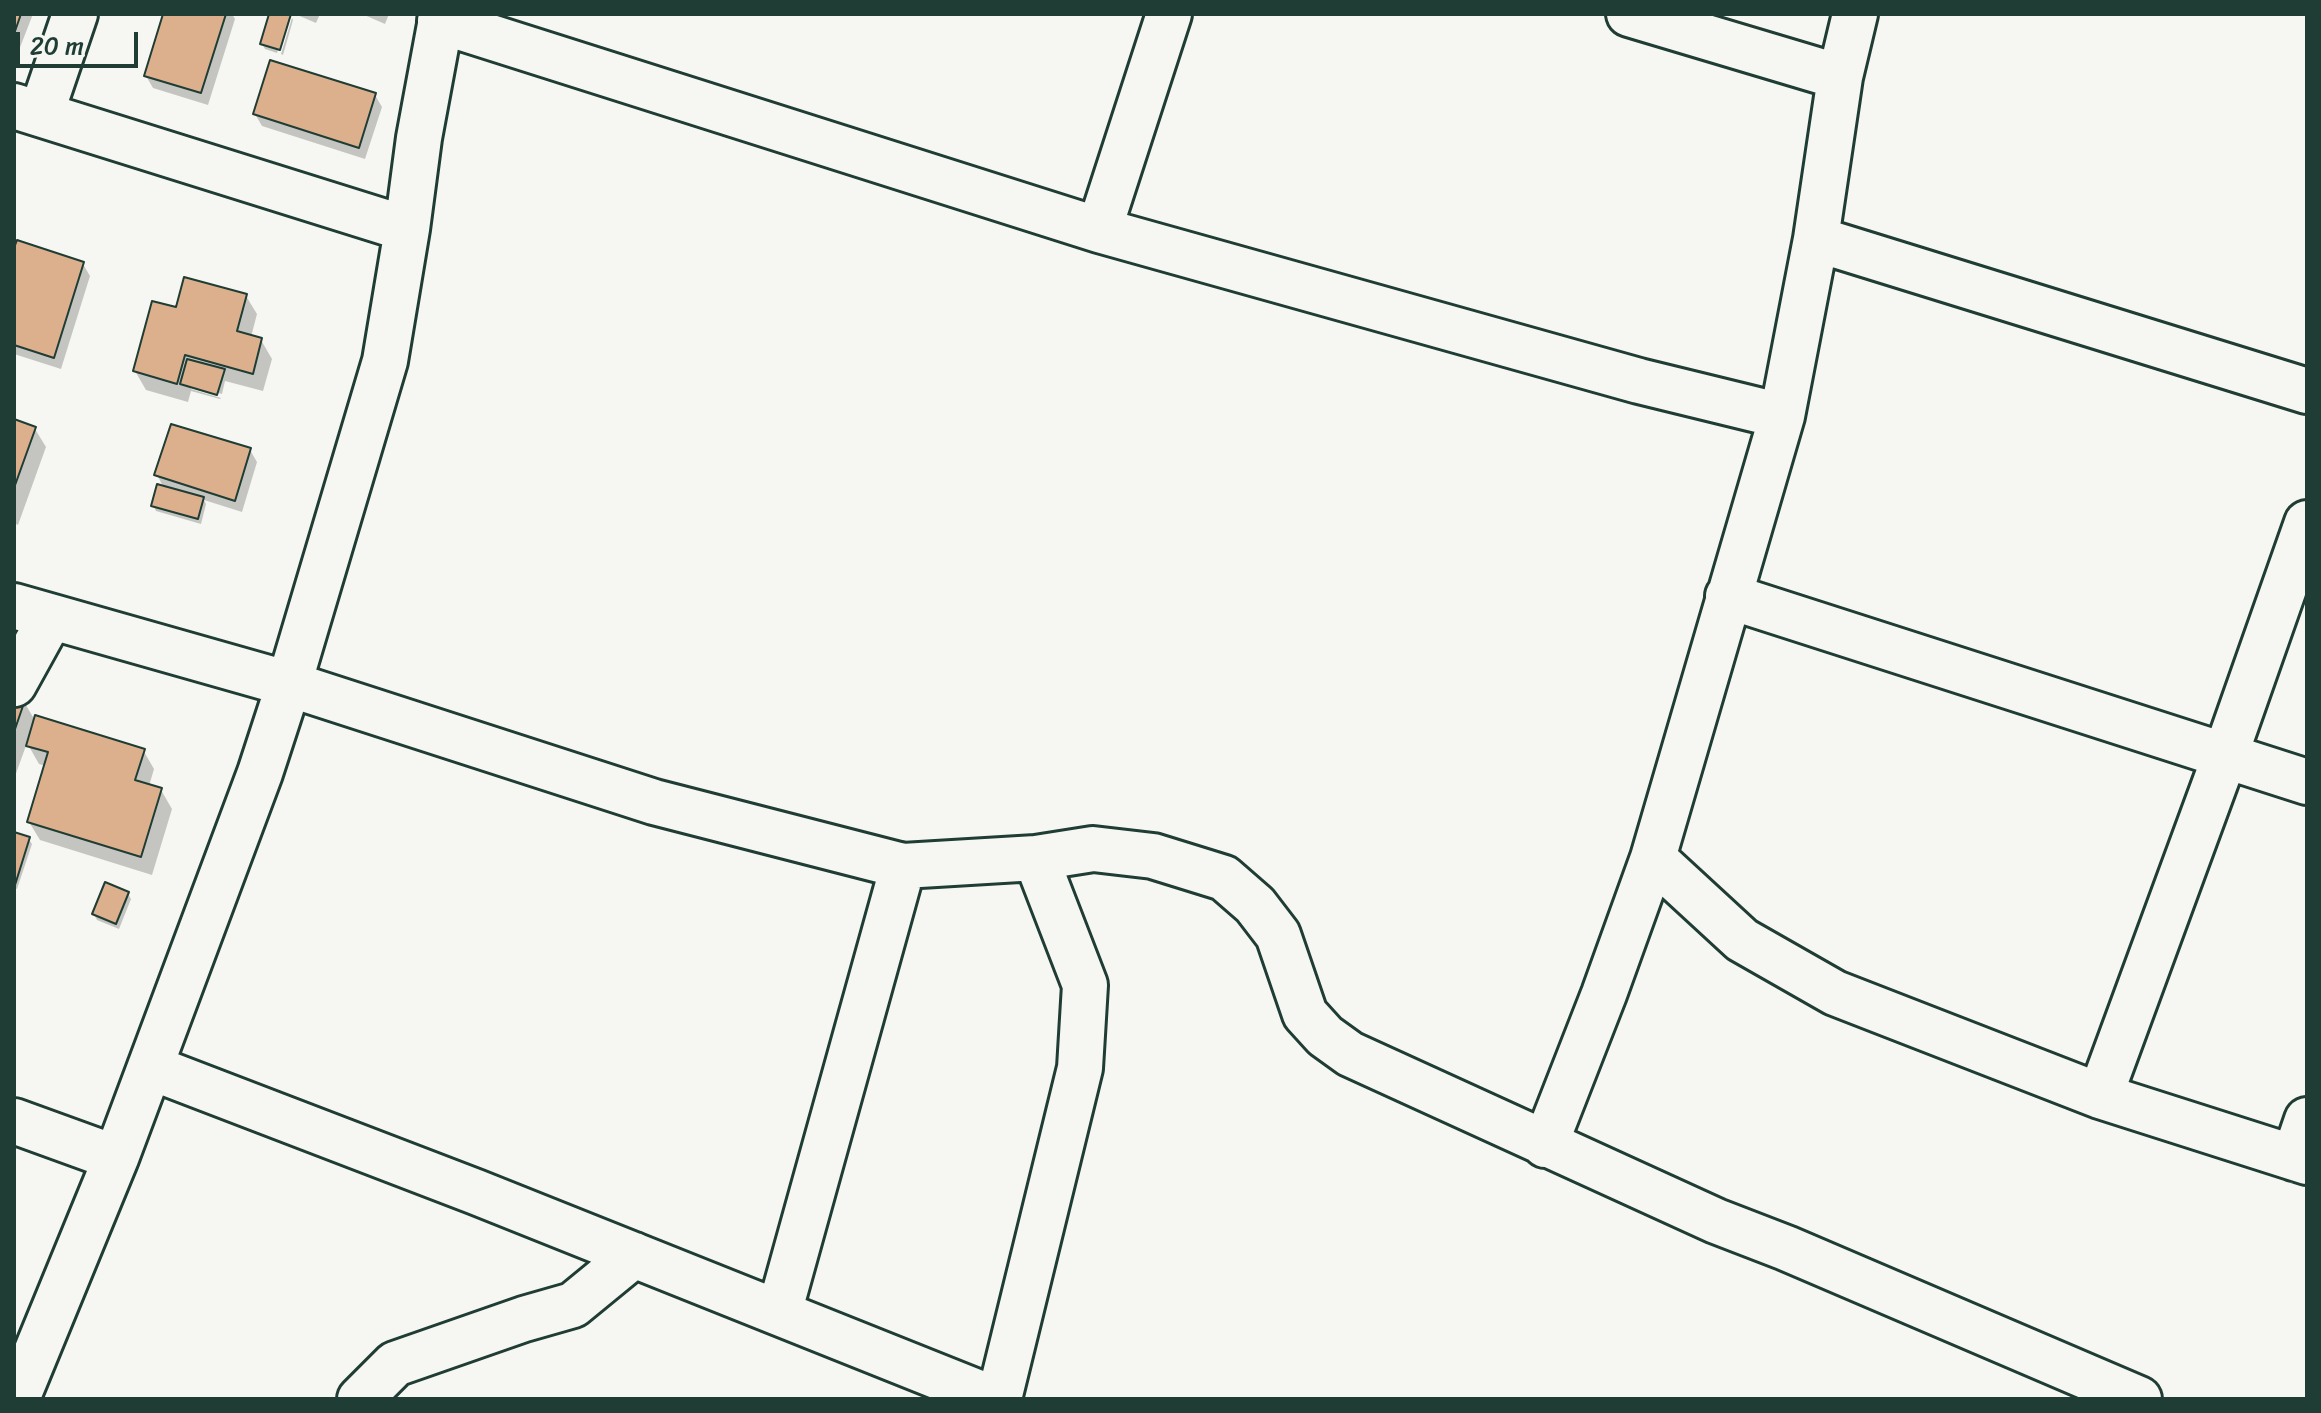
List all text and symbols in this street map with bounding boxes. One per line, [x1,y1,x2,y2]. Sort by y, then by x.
scale bar [20,16,142,66]
text: 20 m [30,25,84,67]

